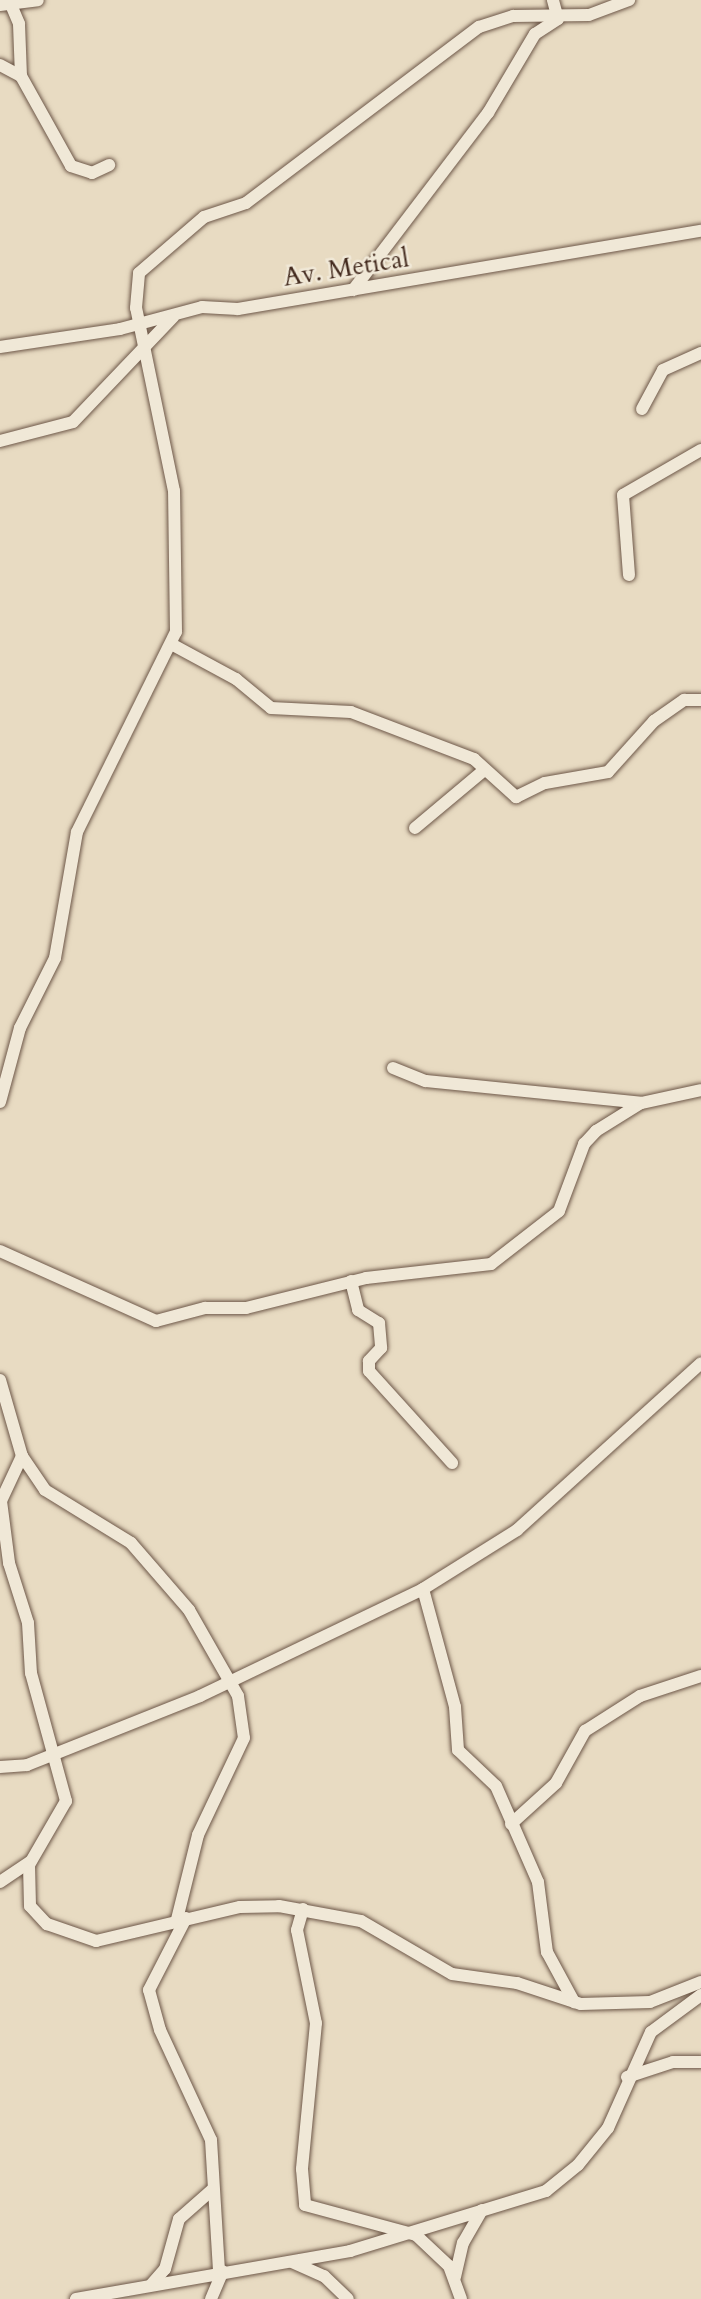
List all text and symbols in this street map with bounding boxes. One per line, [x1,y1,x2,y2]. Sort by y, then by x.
street label: Av. Metical [281,243,411,293]

